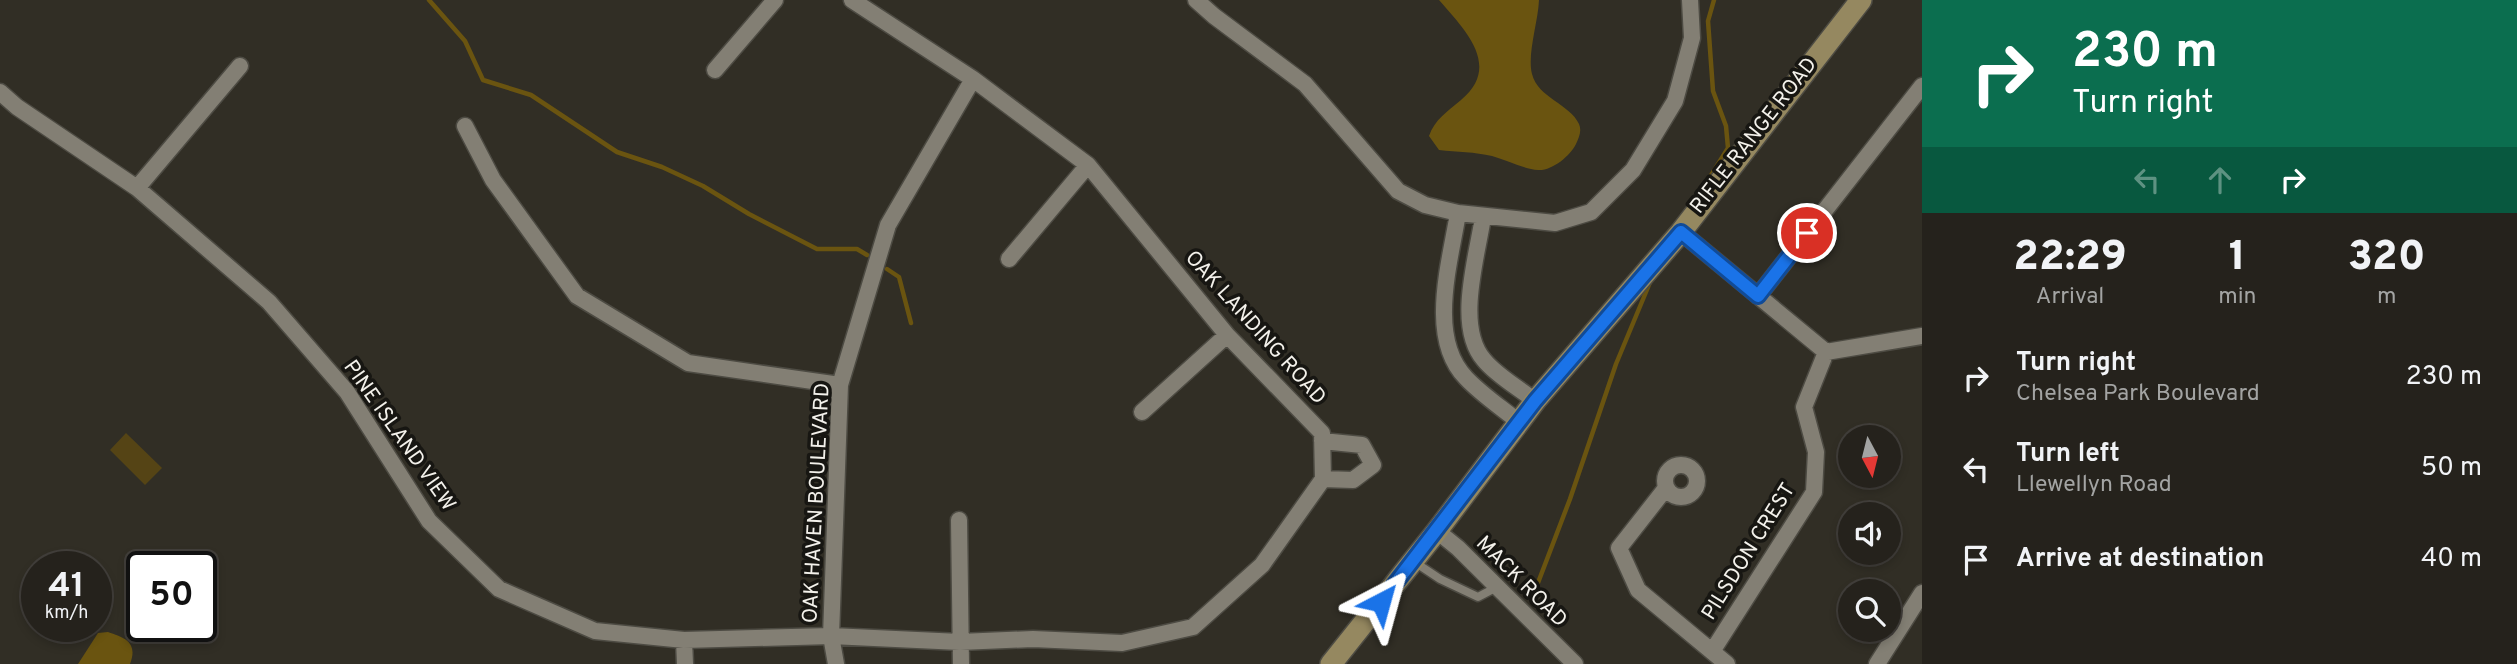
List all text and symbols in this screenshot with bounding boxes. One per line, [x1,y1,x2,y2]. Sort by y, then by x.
text: 230 m [2072,23,2218,85]
icon: right [1957,28,2048,119]
street label: RIFLE RANGE ROAD [1684,52,1824,220]
text: Turn right [2072,84,2214,124]
icon: left [2128,161,2166,199]
icon: ahead [2201,161,2239,199]
icon: right [2274,161,2312,199]
pin [1777,203,1837,263]
icon: arrive [1788,214,1826,252]
text: 22:29 [2013,232,2127,285]
text: 1 [2229,232,2246,285]
text: 320 [2348,232,2426,285]
street label: OAK LANDING ROAD [1179,245,1331,411]
text: Arrival [2036,283,2104,312]
text: min [2218,283,2256,312]
text: m [2377,283,2396,312]
text: Turn right [2016,347,2136,380]
street label: PINE ISLAND VIEW [337,355,461,517]
icon: right [1957,359,1995,397]
text: 230 m [2406,361,2482,394]
text: Chelsea Park Boulevard [2016,380,2260,409]
street label: OAK HAVEN BOULEVARD [797,382,837,624]
north arrow [1838,425,1900,488]
map controls [1838,425,1901,642]
text: Turn left [2016,438,2120,471]
icon: left [1957,450,1995,488]
text: 50 m [2421,452,2482,485]
text: Llewellyn Road [2016,471,2172,500]
street label: PILSDON CREST [1696,478,1802,626]
button: sound [1838,502,1901,565]
street label: MACK ROAD [1470,531,1572,633]
icon: arrive [1957,541,1995,579]
text: Arrive at destination [2016,543,2264,576]
text: 40 m [2421,543,2482,576]
speed limit sign: 50 [126,551,217,642]
text: 41 [48,565,85,609]
position arrow [1344,565,1418,639]
button: search [1838,579,1901,642]
text: km/h [45,602,88,625]

